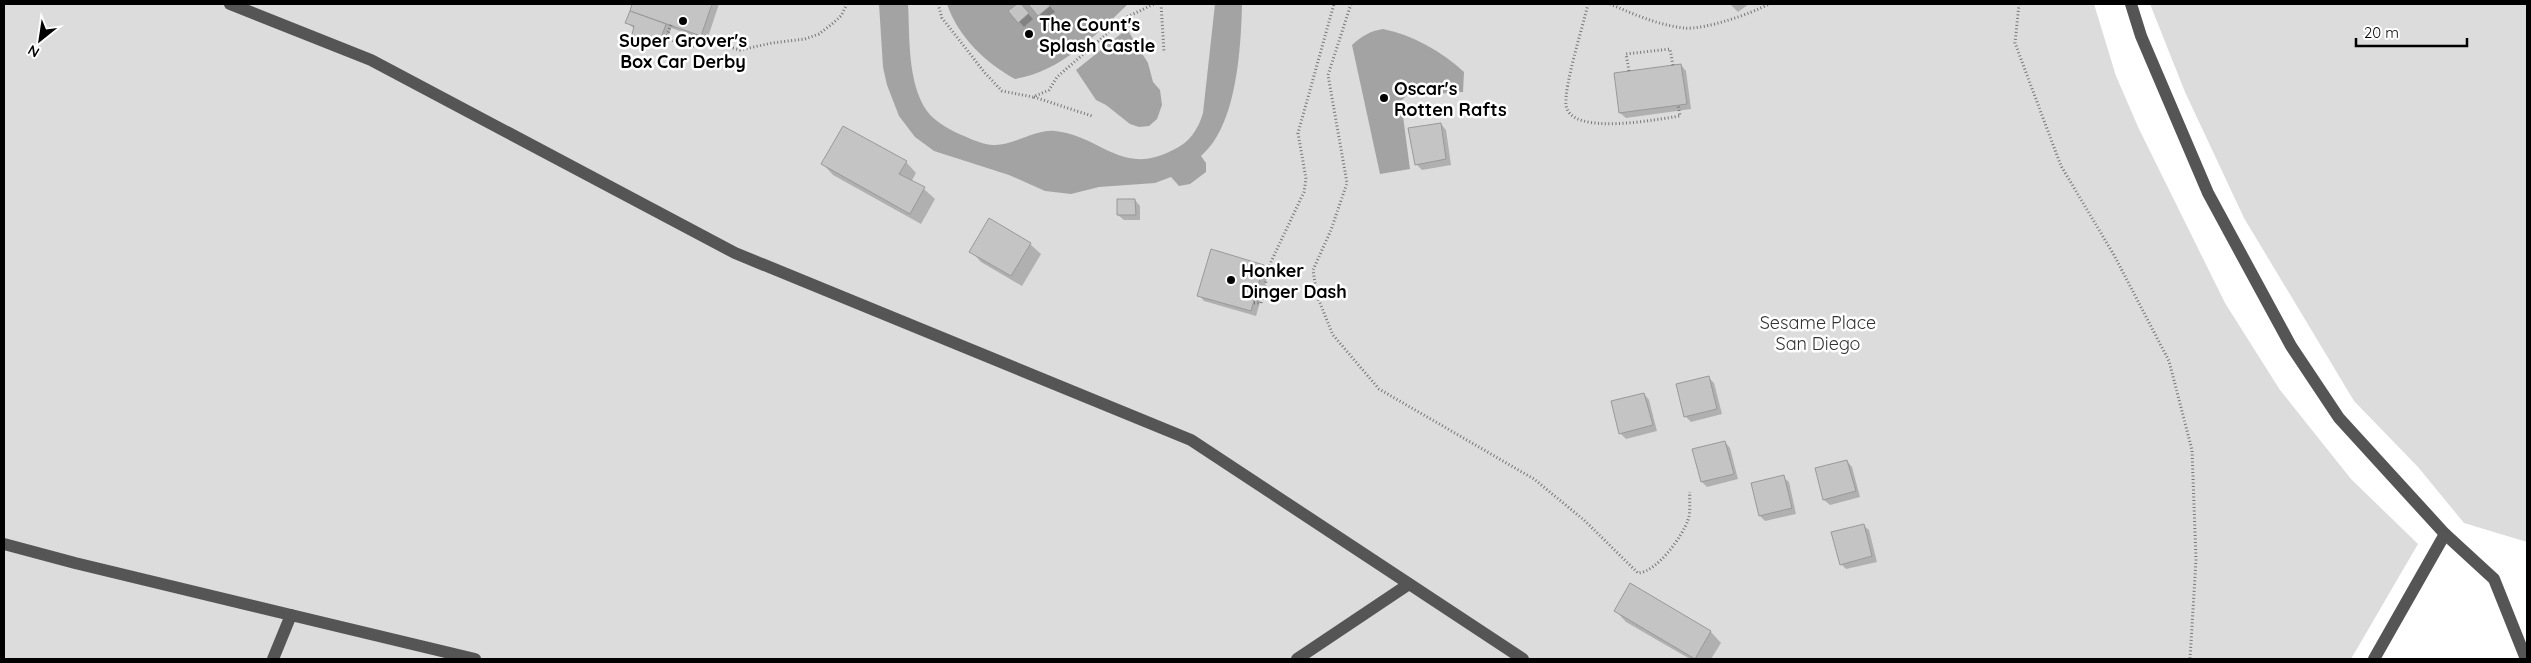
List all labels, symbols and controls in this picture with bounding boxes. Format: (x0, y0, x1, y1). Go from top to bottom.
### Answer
place label: The Count's Splash Castle (1039, 13, 1155, 57)
north arrow (15, 15, 65, 65)
marker: Super Grover's Box Car Derby (677, 15, 689, 27)
scale bar (2356, 15, 2467, 47)
text: 20 m (2364, 23, 2399, 42)
marker: The Count's Splash Castle (1023, 28, 1035, 40)
place label: Super Grover's Box Car Derby (619, 29, 747, 73)
text: N (25, 41, 42, 62)
place label: Oscar's Rotten Rafts (1394, 77, 1507, 121)
marker: Oscar's Rotten Rafts (1378, 92, 1390, 104)
place label: Honker Dinger Dash (1241, 259, 1347, 303)
marker: Honker Dinger Dash (1225, 274, 1237, 286)
park label: Sesame Place San Diego (1760, 311, 1876, 355)

